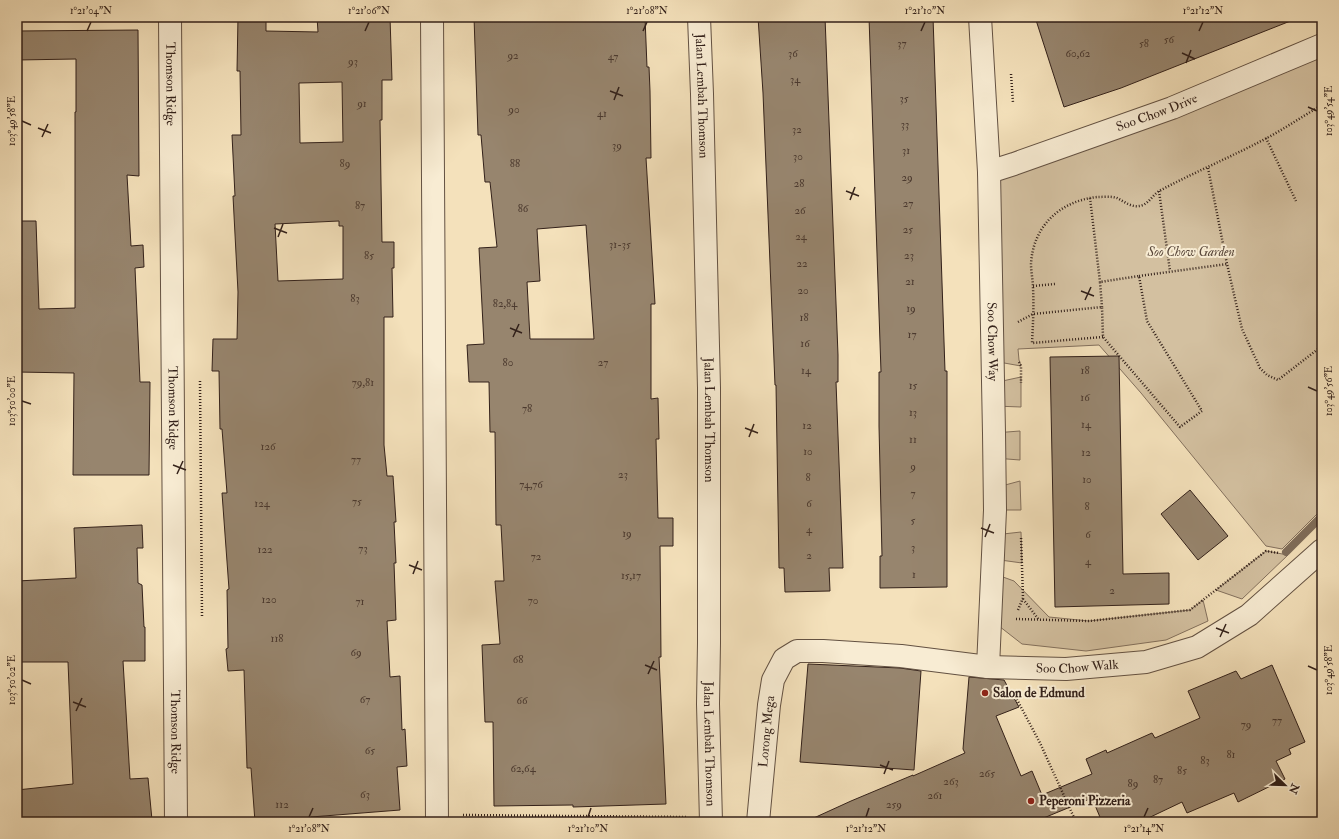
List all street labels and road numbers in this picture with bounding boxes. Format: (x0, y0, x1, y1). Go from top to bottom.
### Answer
street label: Jalan Lembah Thomson (692, 32, 712, 159)
street label: Thomson Ridge (162, 42, 179, 127)
street label: Soo Chow Drive (1114, 90, 1200, 135)
street label: Soo Chow Way (983, 302, 1001, 382)
street label: Jalan Lembah Thomson (700, 356, 717, 483)
street label: Thomson Ridge (165, 366, 181, 451)
street label: Soo Chow Walk (1036, 656, 1120, 677)
street label: Jalan Lembah Thomson (700, 680, 719, 807)
street label: Thomson Ridge (167, 690, 184, 775)
street label: Lorong Mega (755, 694, 779, 768)

